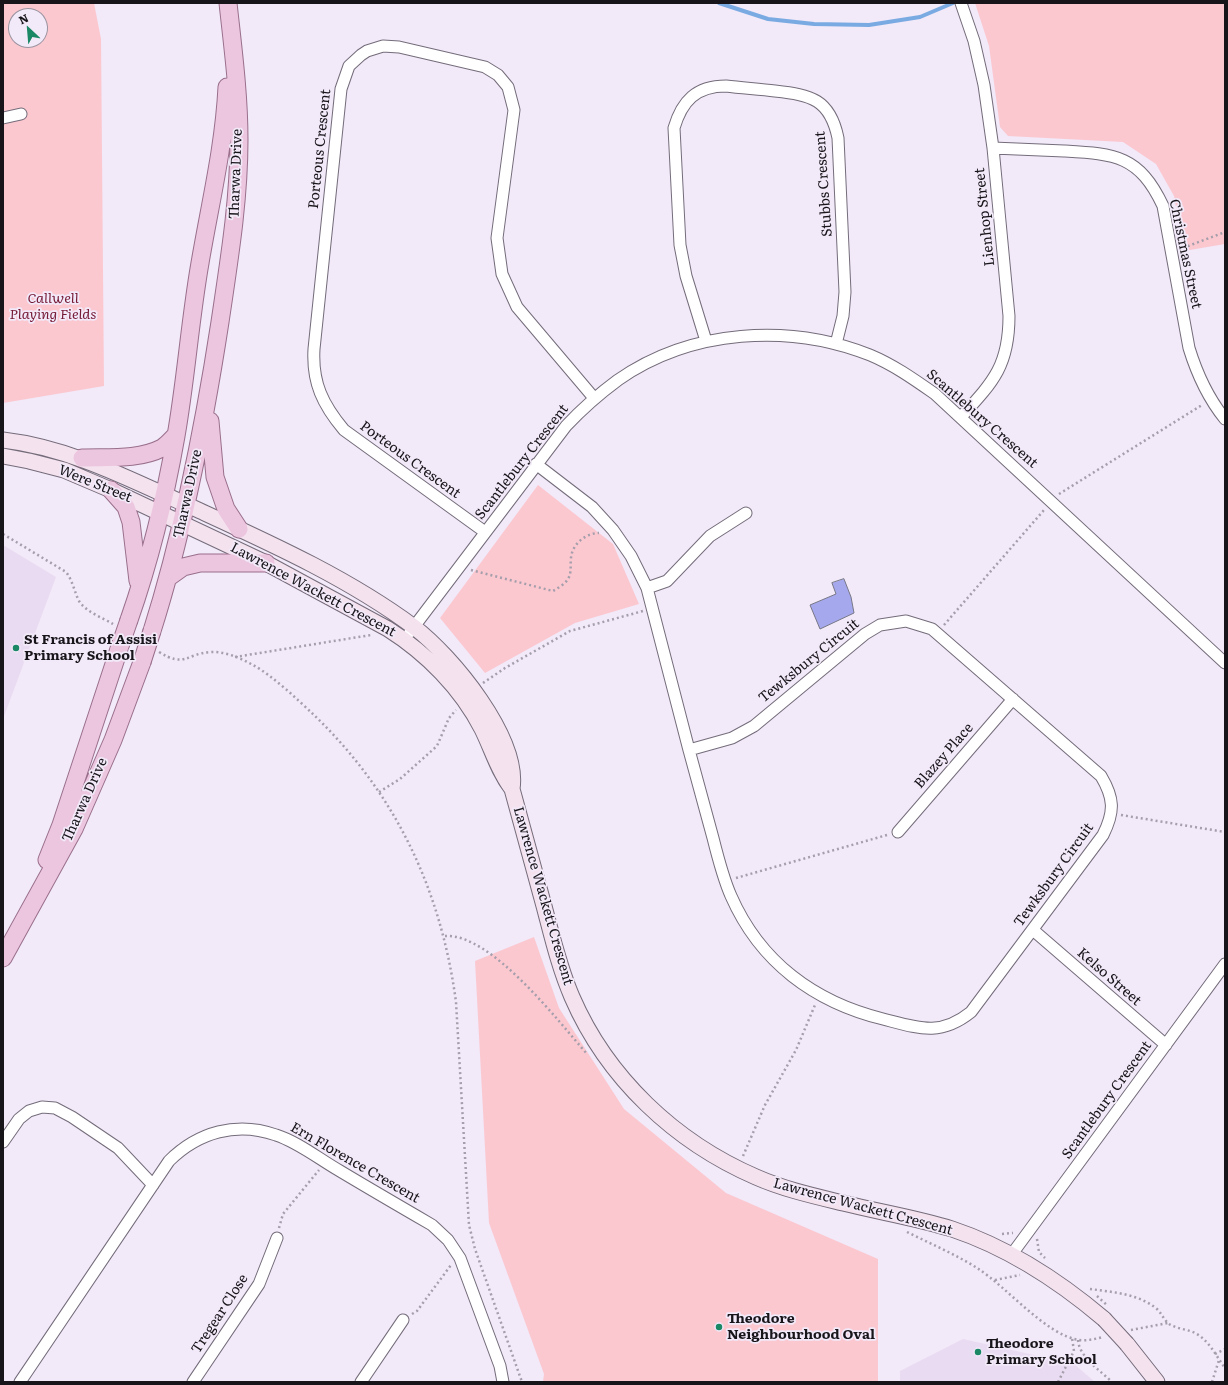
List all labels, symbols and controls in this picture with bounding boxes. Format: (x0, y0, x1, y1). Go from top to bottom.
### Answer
north arrow (8, 8, 48, 48)
text: N (16, 9, 31, 27)
street label: Porteous Crescent (305, 88, 335, 210)
street label: Tharwa Drive (226, 129, 246, 219)
street label: Stubbs Crescent (812, 131, 836, 237)
street label: Lienhop Street (971, 167, 999, 267)
street label: Christmas Street (1165, 198, 1205, 310)
park label: Callwell Playing Fields (10, 291, 96, 324)
street label: Scantlebury Crescent (923, 366, 1041, 472)
street label: Scantlebury Crescent (472, 401, 572, 523)
street label: Porteous Crescent (356, 418, 464, 502)
street label: Tharwa Drive (170, 448, 206, 540)
street label: Were Street (56, 462, 134, 506)
street label: Lawrence Wackett Crescent (227, 539, 399, 641)
street label: Tewksbury Circuit (755, 615, 863, 707)
place label: St Francis of Assisi Primary School (24, 632, 157, 664)
marker: St Francis of Assisi Primary School (11, 643, 21, 653)
street label: Blazey Place (911, 720, 977, 792)
street label: Tharwa Drive (59, 755, 111, 845)
street label: Lawrence Wackett Crescent (509, 805, 577, 987)
street label: Tewksbury Circuit (1011, 820, 1097, 930)
street label: Kelso Street (1074, 945, 1144, 1009)
street label: Scantlebury Crescent (1059, 1038, 1155, 1162)
street label: Ern Florence Crescent (287, 1119, 423, 1207)
street label: Lawrence Wackett Crescent (772, 1175, 954, 1239)
street label: Tregear Close (188, 1271, 252, 1357)
place label: Theodore Neighbourhood Oval (727, 1311, 875, 1344)
marker: Theodore Neighbourhood Oval (714, 1322, 724, 1332)
place label: Theodore Primary School (986, 1336, 1097, 1368)
marker: Theodore Primary School (973, 1347, 983, 1357)

